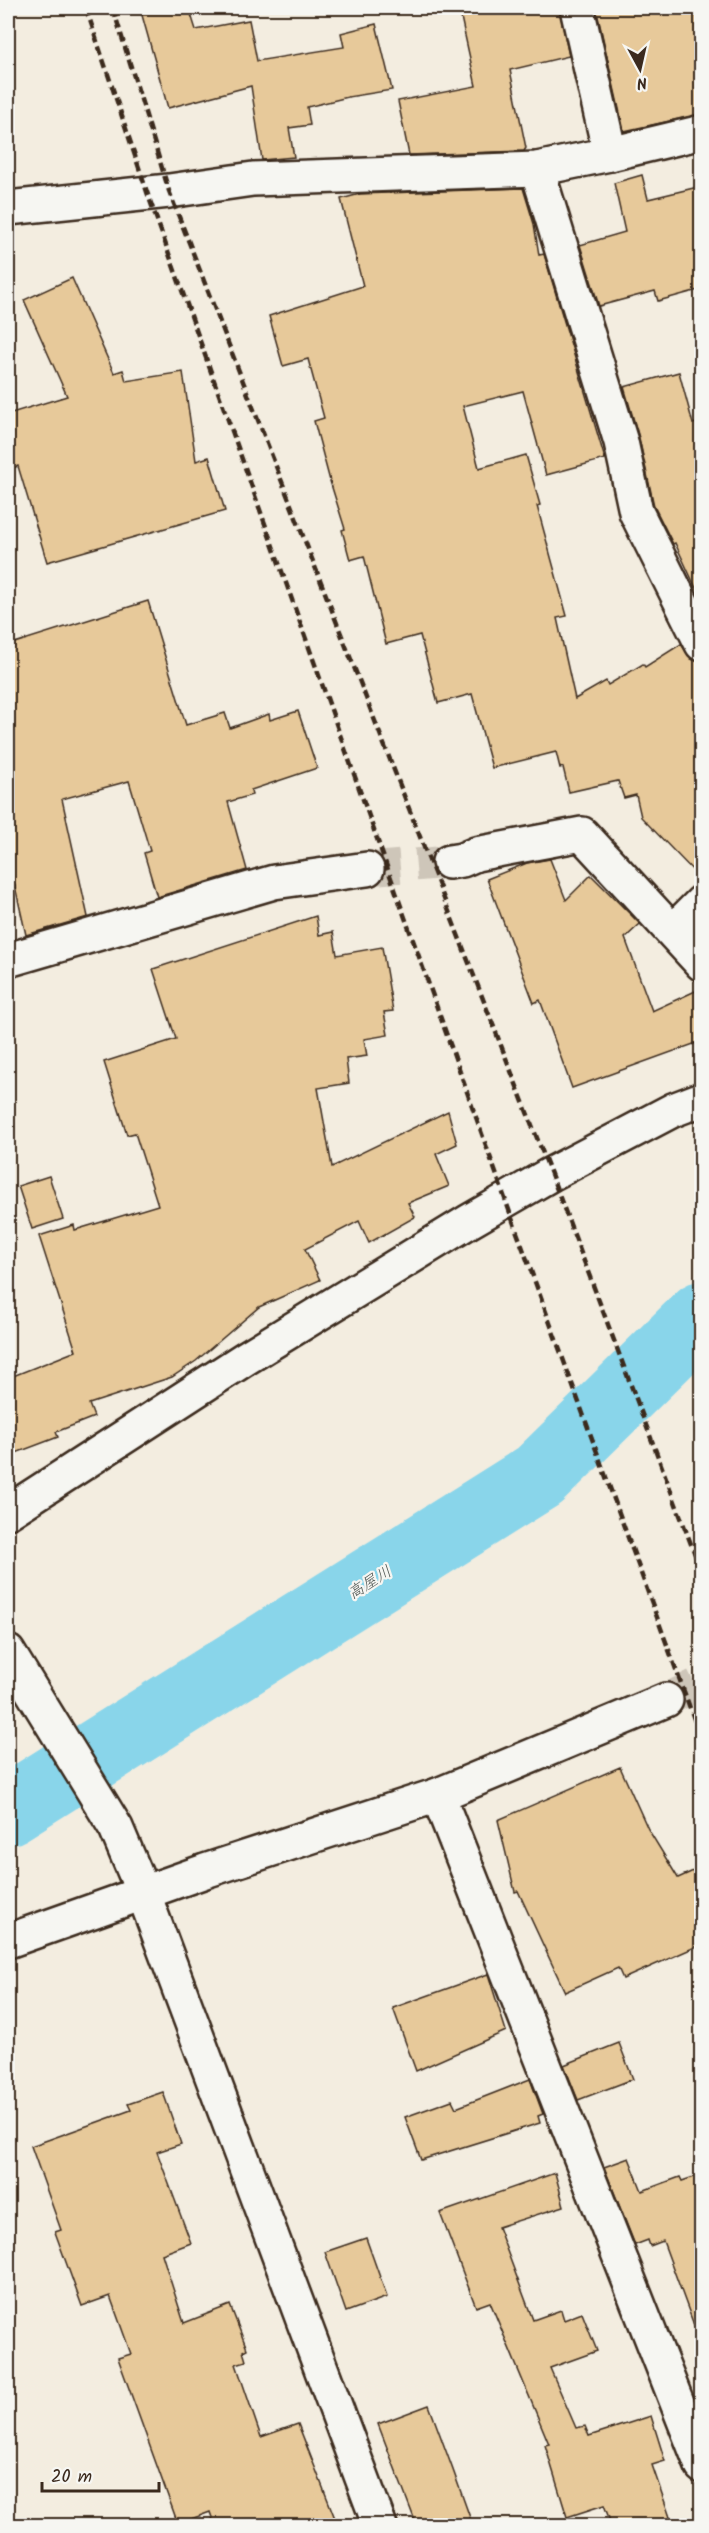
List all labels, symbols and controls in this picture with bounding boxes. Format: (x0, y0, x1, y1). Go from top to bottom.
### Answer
north arrow (610, 39, 670, 99)
text: N (635, 69, 649, 95)
water label: 高屋川 (343, 1560, 397, 1606)
scale bar (42, 2455, 159, 2493)
text: 20 m (51, 2463, 92, 2492)

